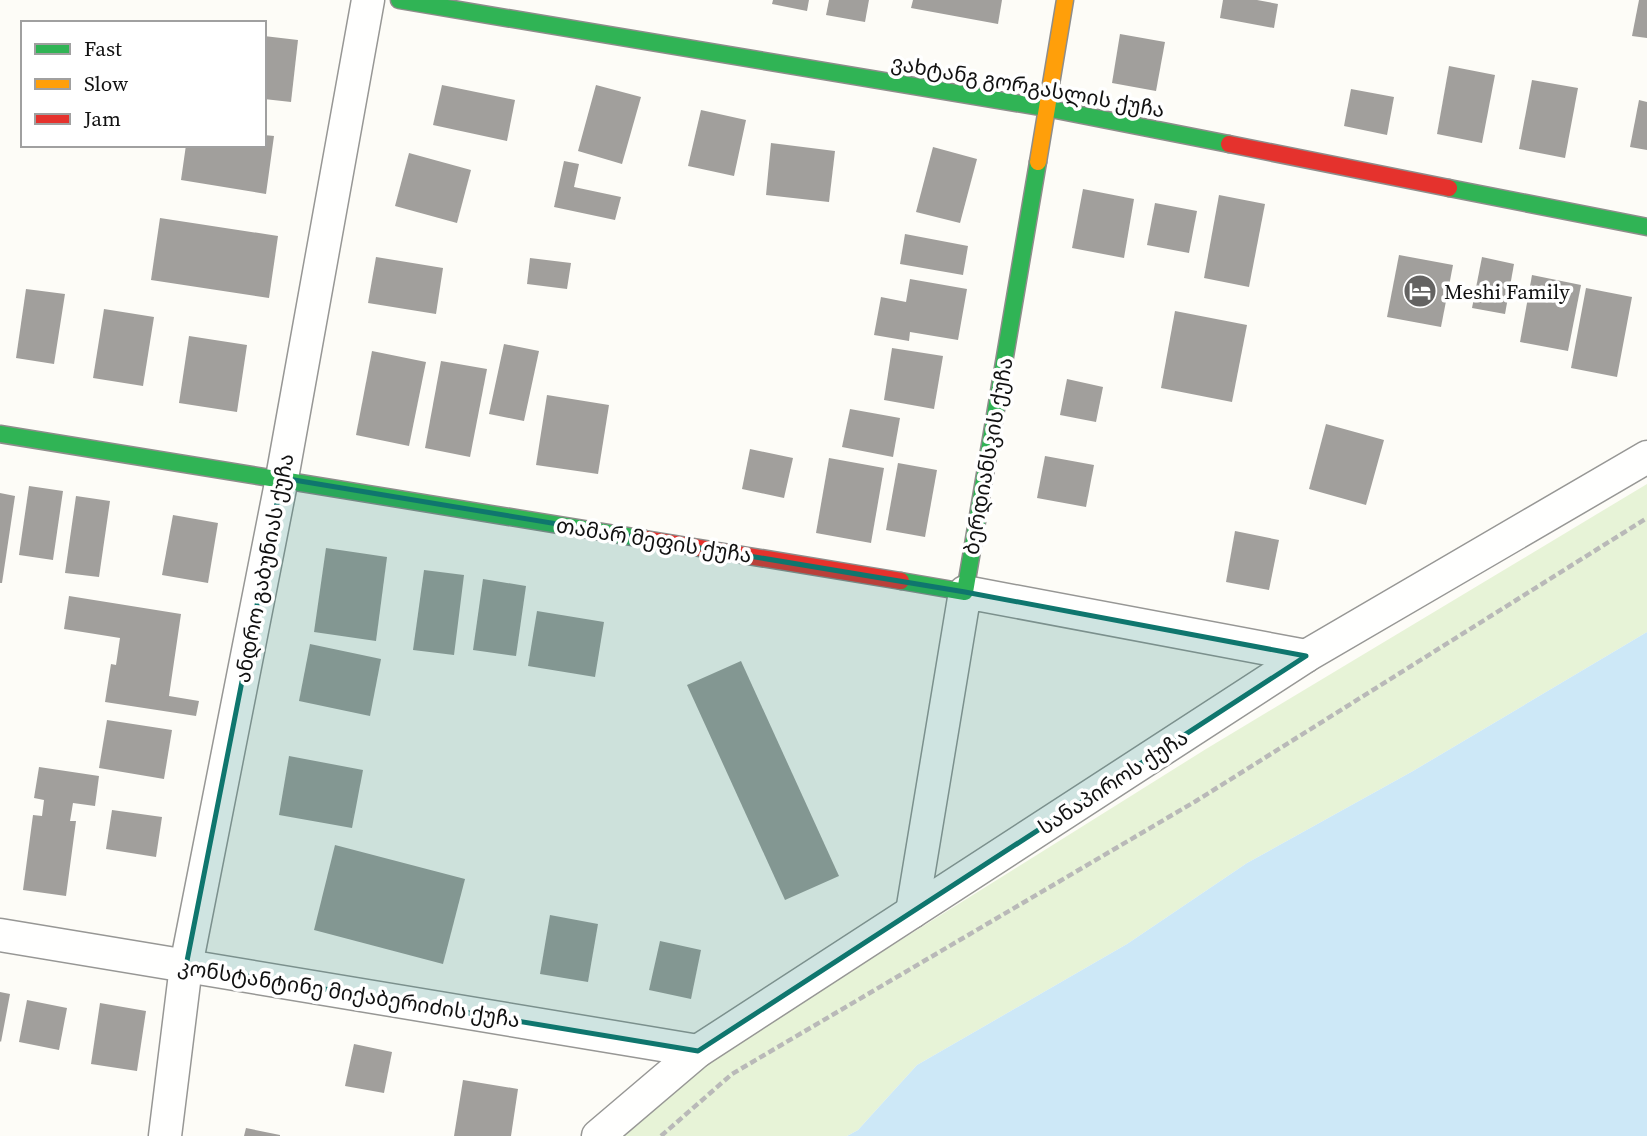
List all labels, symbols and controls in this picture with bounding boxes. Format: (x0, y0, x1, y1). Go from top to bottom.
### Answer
legend (21, 21, 266, 147)
text: Fast (84, 34, 122, 63)
street label: ვახტანგ გორგასლის ქუჩა (889, 48, 1167, 124)
text: Slow (84, 69, 128, 98)
text: Jam (83, 104, 121, 133)
hotel icon: Meshi Family (1401, 272, 1439, 310)
place label: Meshi Family (1444, 277, 1570, 306)
street label: ბერდიანსკის ქუჩა (956, 355, 1020, 557)
street label: ანდრო გაბუნიას ქუჩა (228, 451, 300, 685)
street label: თამარ მეფის ქუჩა (554, 510, 754, 570)
street label: სანაპიროს ქუჩა (1033, 723, 1193, 841)
street label: კონსტანტინე მიქაბერიძის ქუჩა (176, 952, 522, 1034)

